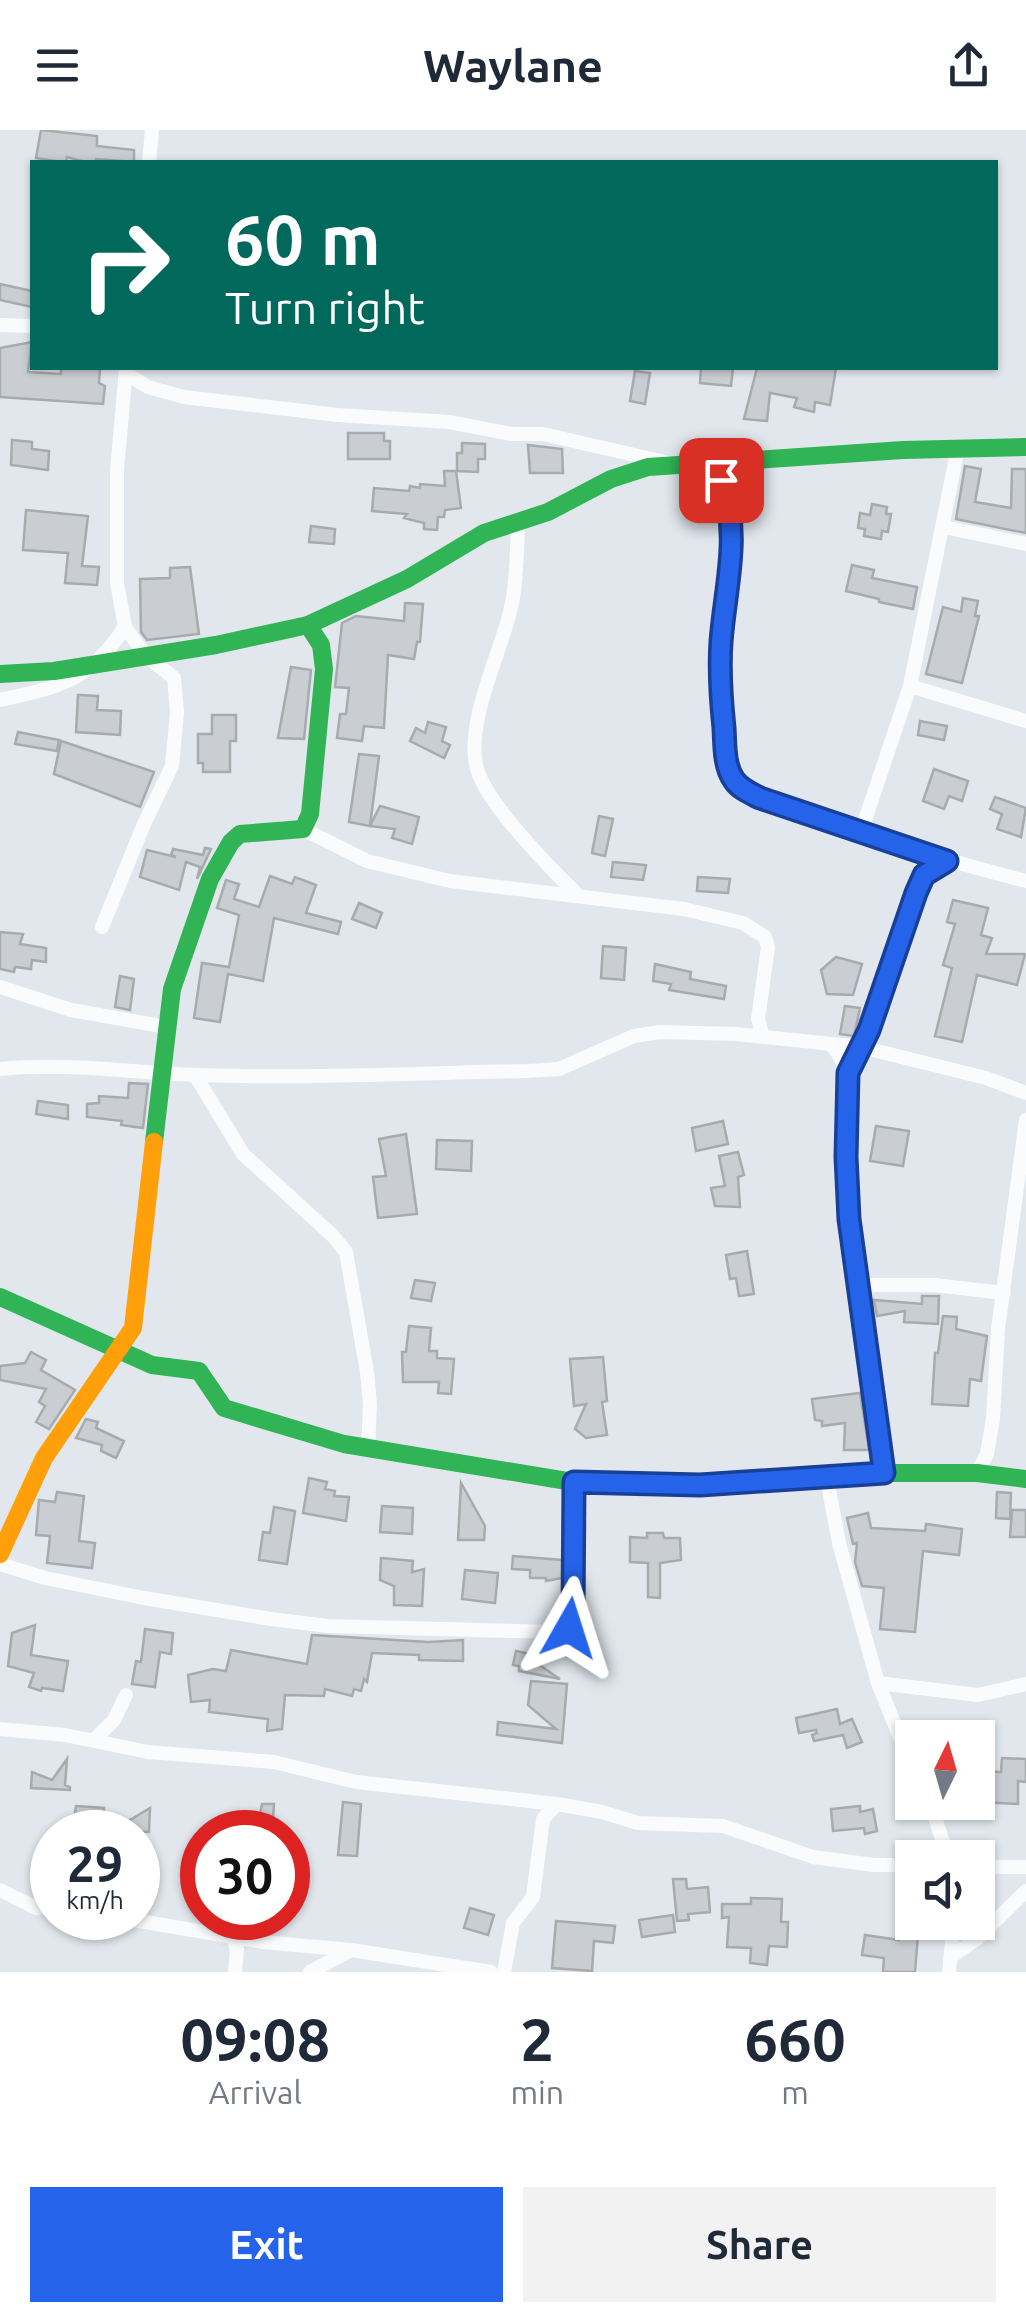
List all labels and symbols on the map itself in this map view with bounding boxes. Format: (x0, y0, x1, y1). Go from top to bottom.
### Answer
pin (679, 438, 764, 523)
position arrow (517, 1576, 621, 1680)
north arrow (895, 1720, 995, 1820)
speed limit sign: 30 (180, 1810, 310, 1940)

